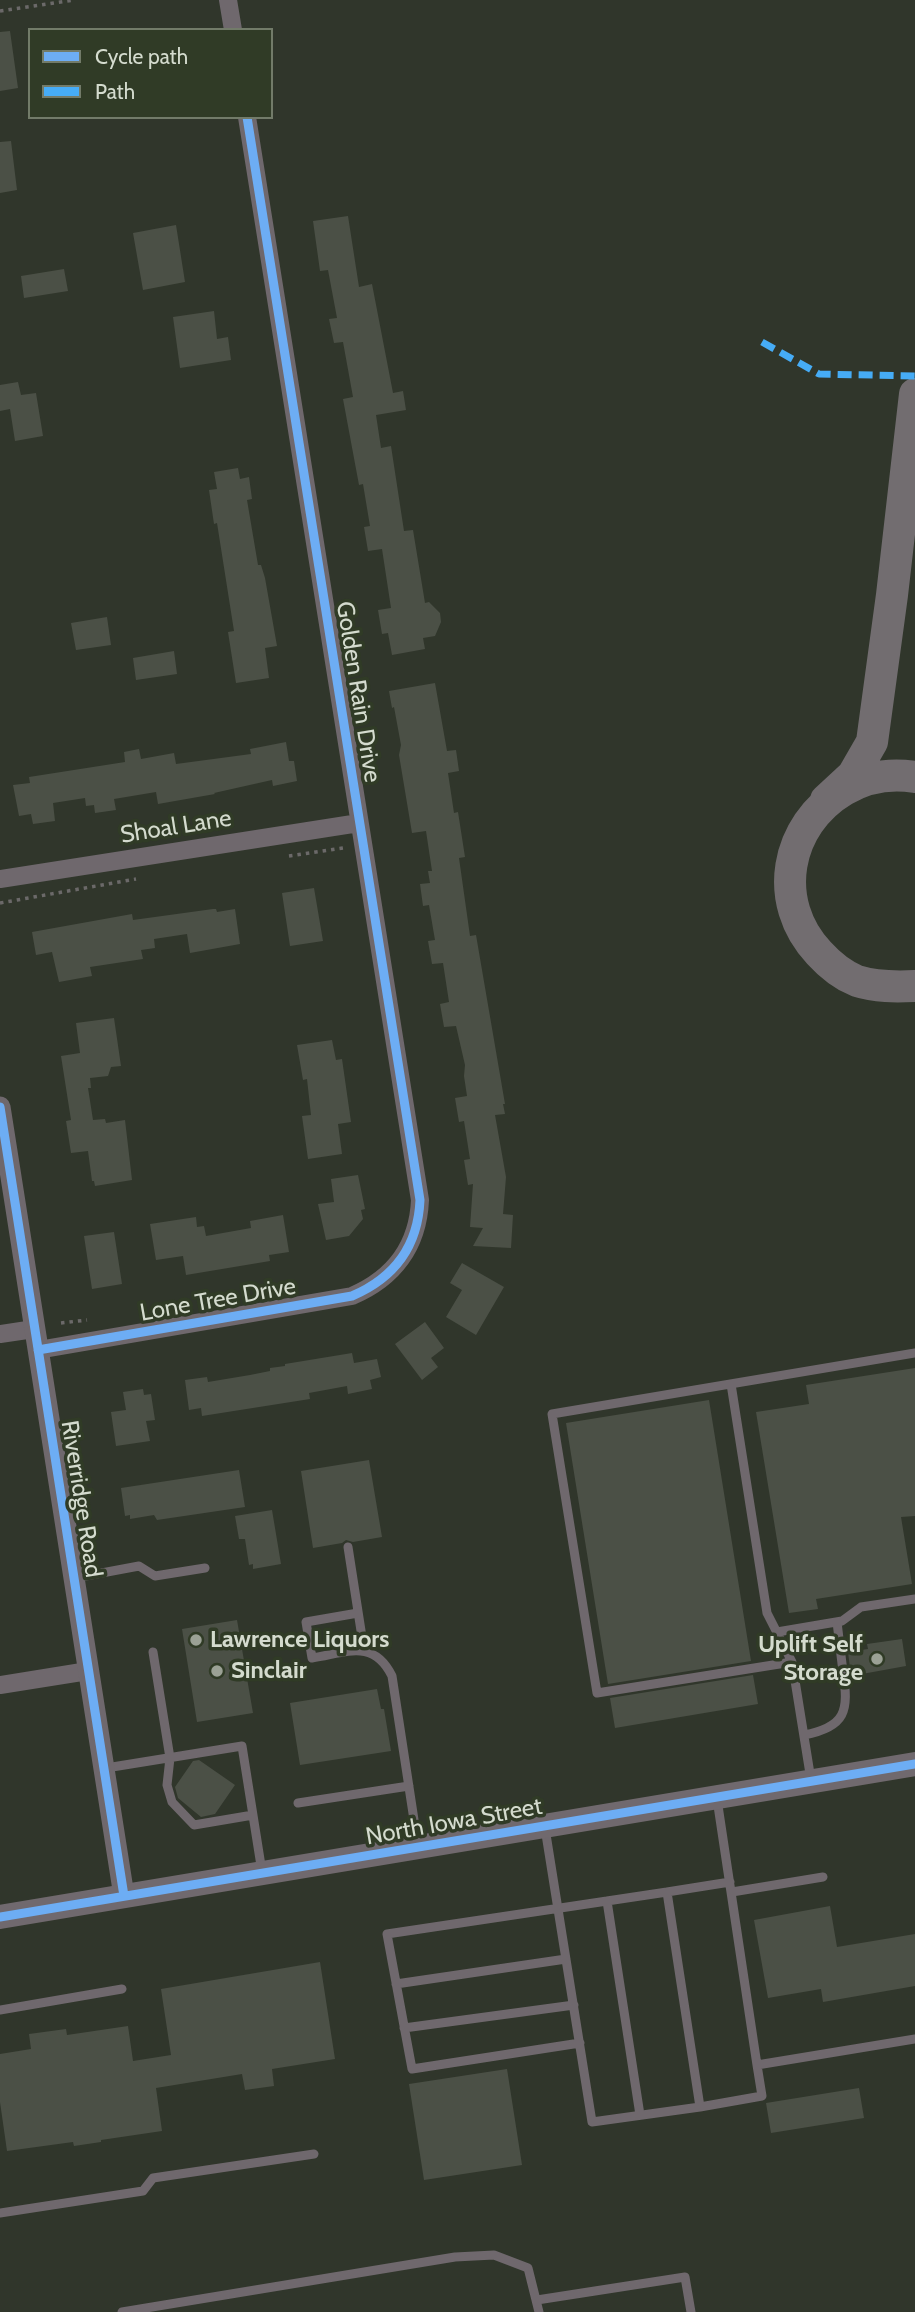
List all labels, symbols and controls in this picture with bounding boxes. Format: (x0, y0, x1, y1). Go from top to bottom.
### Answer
legend (28, 28, 273, 119)
text: Cycle path (95, 44, 188, 69)
text: Path (95, 79, 135, 104)
street label: Golden Rain Drive (329, 599, 387, 785)
street label: Shoal Lane (118, 804, 234, 850)
street label: Lone Tree Drive (138, 1272, 298, 1328)
street label: Riverridge Road (54, 1418, 108, 1580)
place label: Lawrence Liquors (210, 1626, 389, 1654)
place label: Uplift Self Storage (758, 1631, 863, 1687)
marker: Lawrence Liquors (188, 1632, 204, 1648)
marker: Uplift Self Storage (869, 1651, 885, 1667)
place label: Sinclair (231, 1657, 307, 1685)
marker: Sinclair (209, 1663, 225, 1679)
street label: North Iowa Street (364, 1792, 544, 1852)

